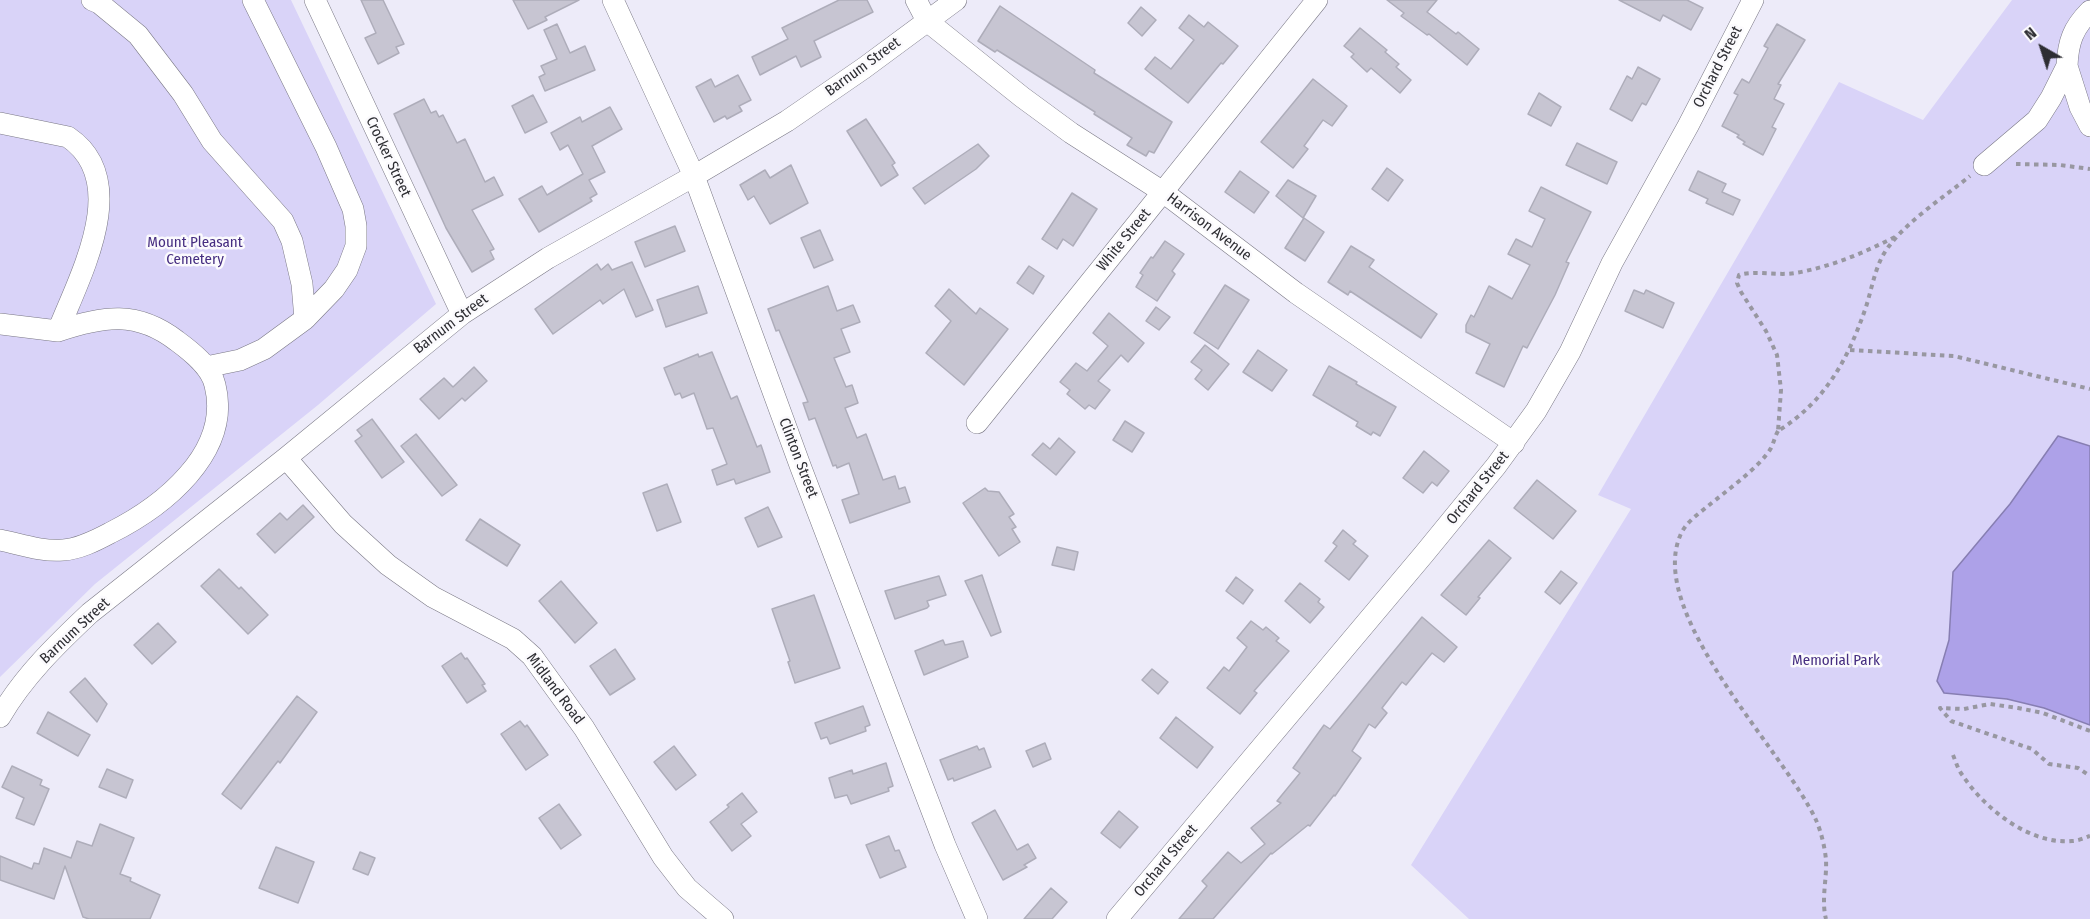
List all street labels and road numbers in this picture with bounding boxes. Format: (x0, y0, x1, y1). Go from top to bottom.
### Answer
street label: Orchard Street (1690, 23, 1746, 111)
street label: Barnum Street (822, 34, 904, 100)
street label: Crocker Street (362, 114, 414, 200)
street label: Harrison Avenue (1163, 189, 1255, 265)
street label: White Street (1093, 205, 1155, 275)
street label: Barnum Street (410, 290, 492, 358)
street label: Clinton Street (775, 416, 821, 500)
street label: Orchard Street (1443, 448, 1513, 528)
street label: Barnum Street (37, 594, 113, 668)
street label: Midland Road (522, 650, 588, 728)
street label: Orchard Street (1130, 821, 1202, 901)

